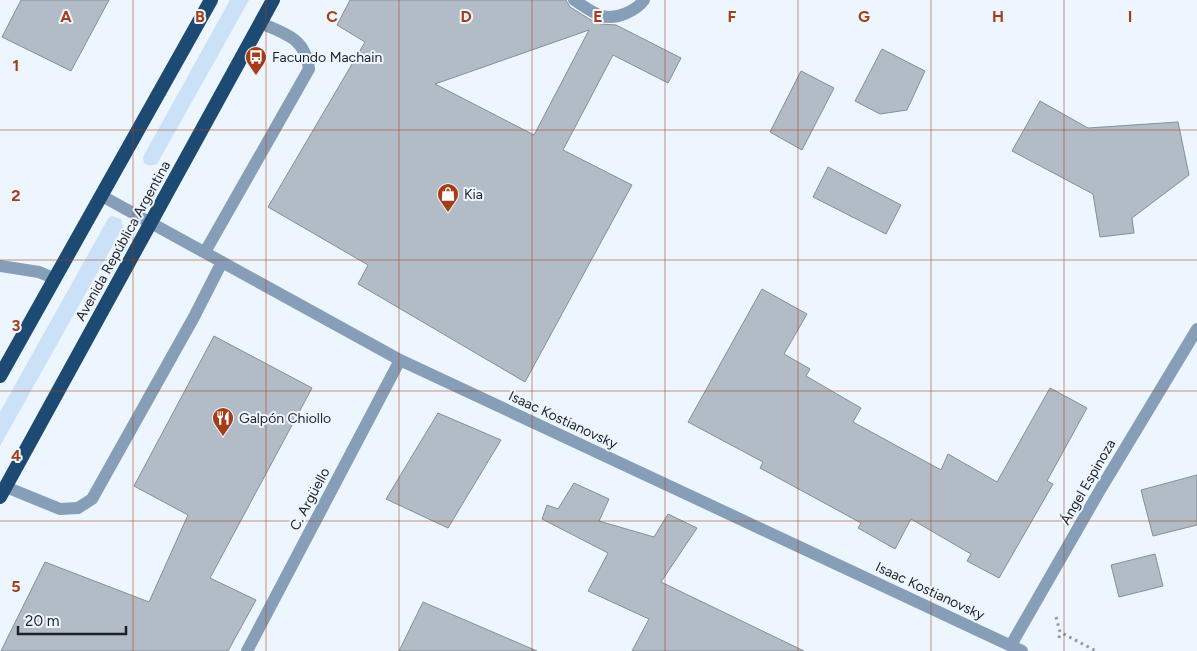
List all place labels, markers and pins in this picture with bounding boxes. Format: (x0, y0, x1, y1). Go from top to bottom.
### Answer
bus stop icon: Facundo Machain (244, 45, 268, 76)
place label: Facundo Machain (272, 49, 382, 66)
shop icon: Kia (436, 182, 460, 213)
place label: Kia (464, 186, 483, 203)
restaurant icon: Galpón Chiollo (211, 406, 235, 437)
place label: Galpón Chiollo (239, 410, 331, 427)

